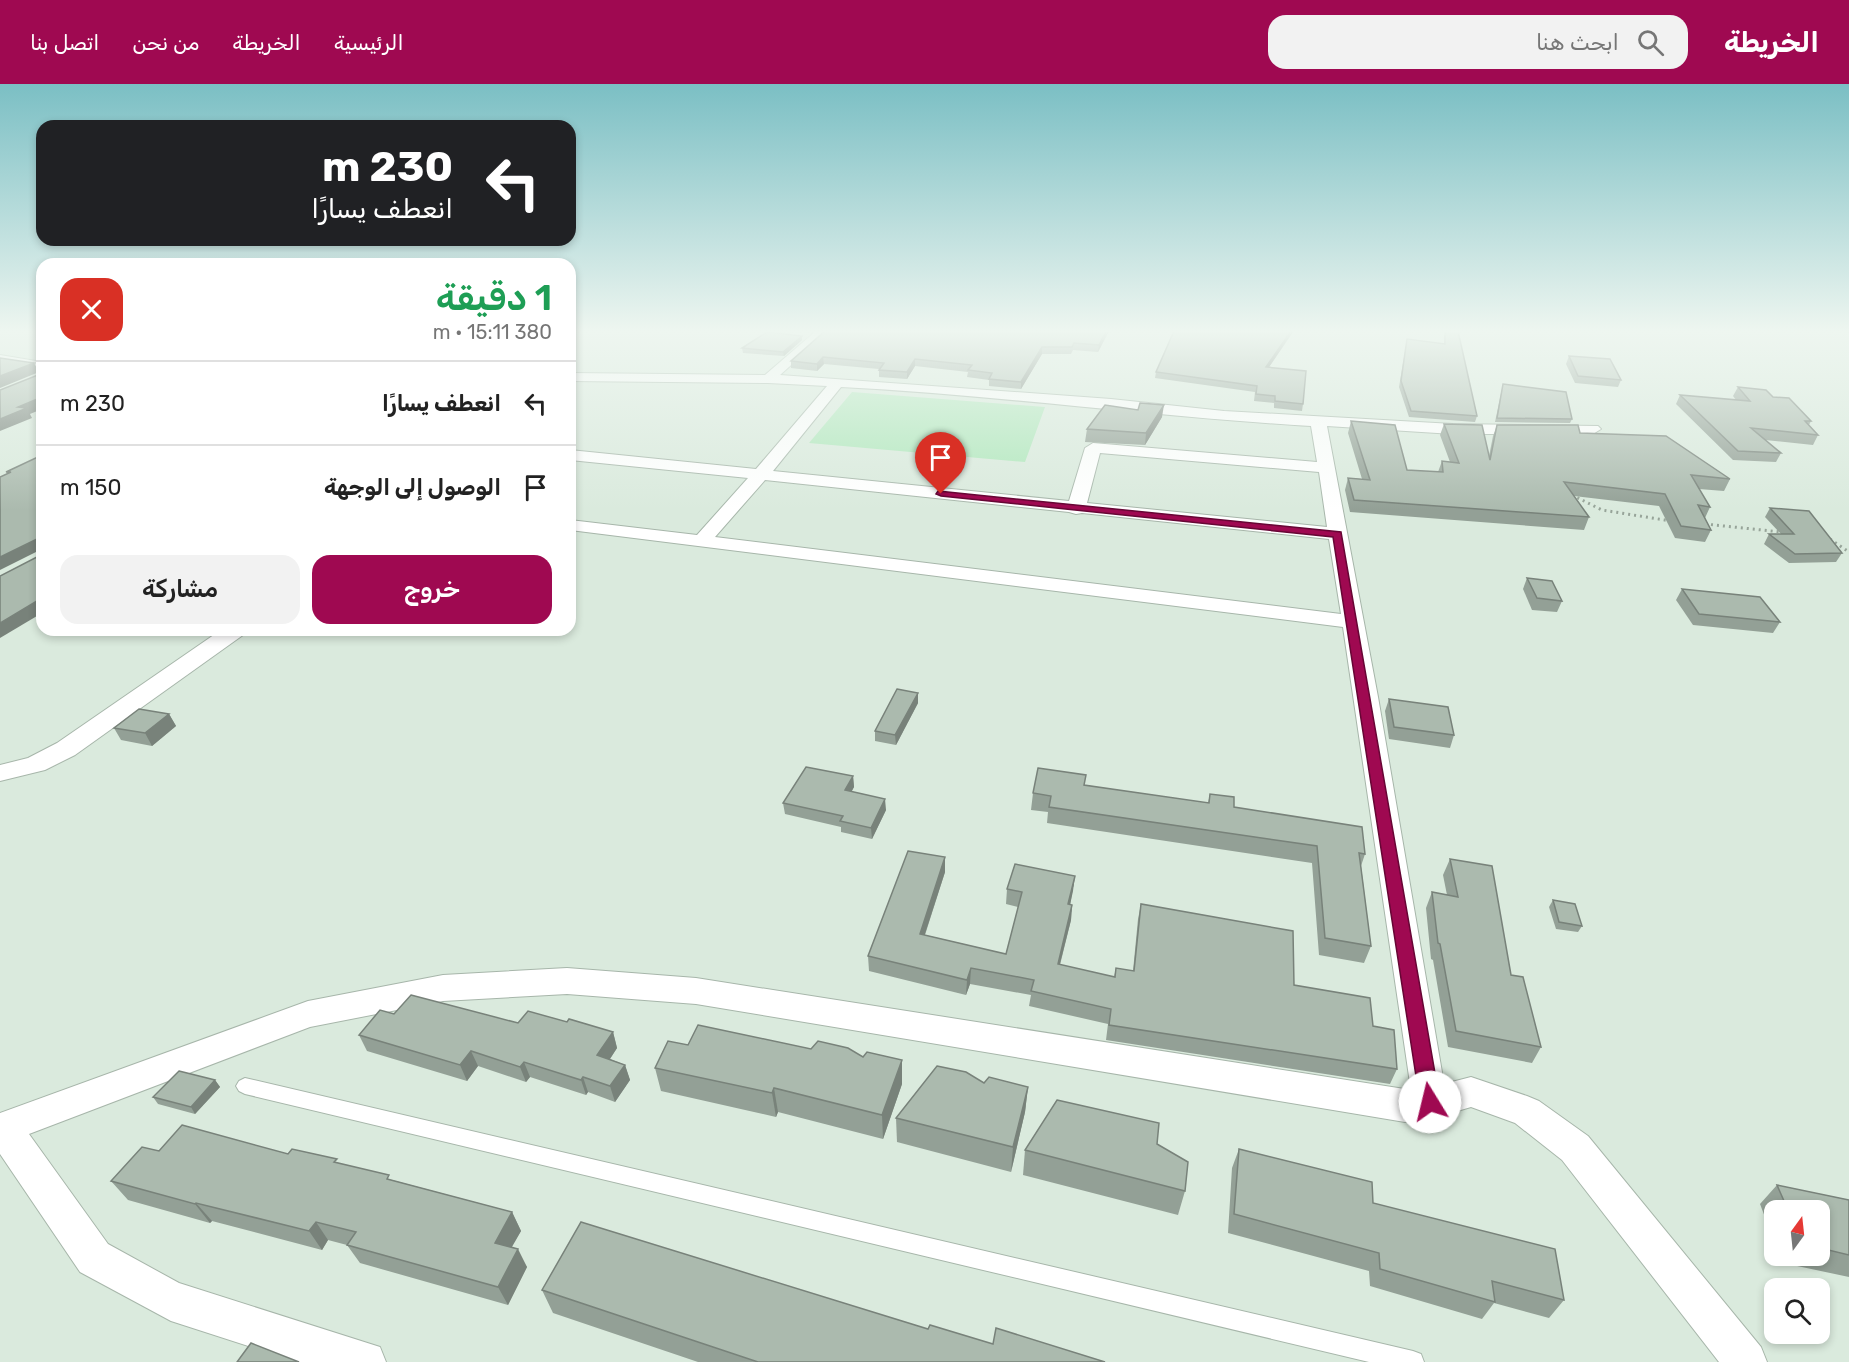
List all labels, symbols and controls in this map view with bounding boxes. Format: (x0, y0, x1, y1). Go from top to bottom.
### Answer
search box (1268, 15, 1688, 69)
icon: search (1634, 26, 1667, 59)
text: الخريطة (1724, 26, 1819, 59)
text: ابحث هنا (1536, 29, 1619, 56)
text: اتصل بنا (30, 30, 99, 55)
text: من نحن (132, 30, 199, 55)
text: الخريطة (232, 30, 301, 55)
text: الرئيسية (334, 30, 404, 55)
text: 230 m (322, 142, 453, 192)
icon: left (474, 144, 552, 222)
text: انعطف يسارًا (311, 193, 453, 225)
text: 1 دقيقة (436, 276, 552, 319)
button: close (60, 278, 123, 341)
text: 380 m · 15:11 (433, 320, 552, 344)
icon: left (519, 387, 552, 420)
text: 230 m (60, 390, 125, 417)
text: انعطف يسارًا (382, 390, 501, 417)
pin (915, 432, 966, 494)
icon: arrive (924, 441, 957, 474)
icon: arrive (519, 471, 552, 504)
text: 150 m (60, 474, 121, 501)
text: الوصول إلى الوجهة (324, 474, 501, 501)
button: مشاركة (60, 555, 300, 624)
button: خروج (312, 555, 552, 624)
position arrow (1398, 1070, 1462, 1134)
north arrow (1764, 1200, 1830, 1266)
map controls (1764, 1200, 1830, 1344)
button: search (1764, 1278, 1830, 1344)

